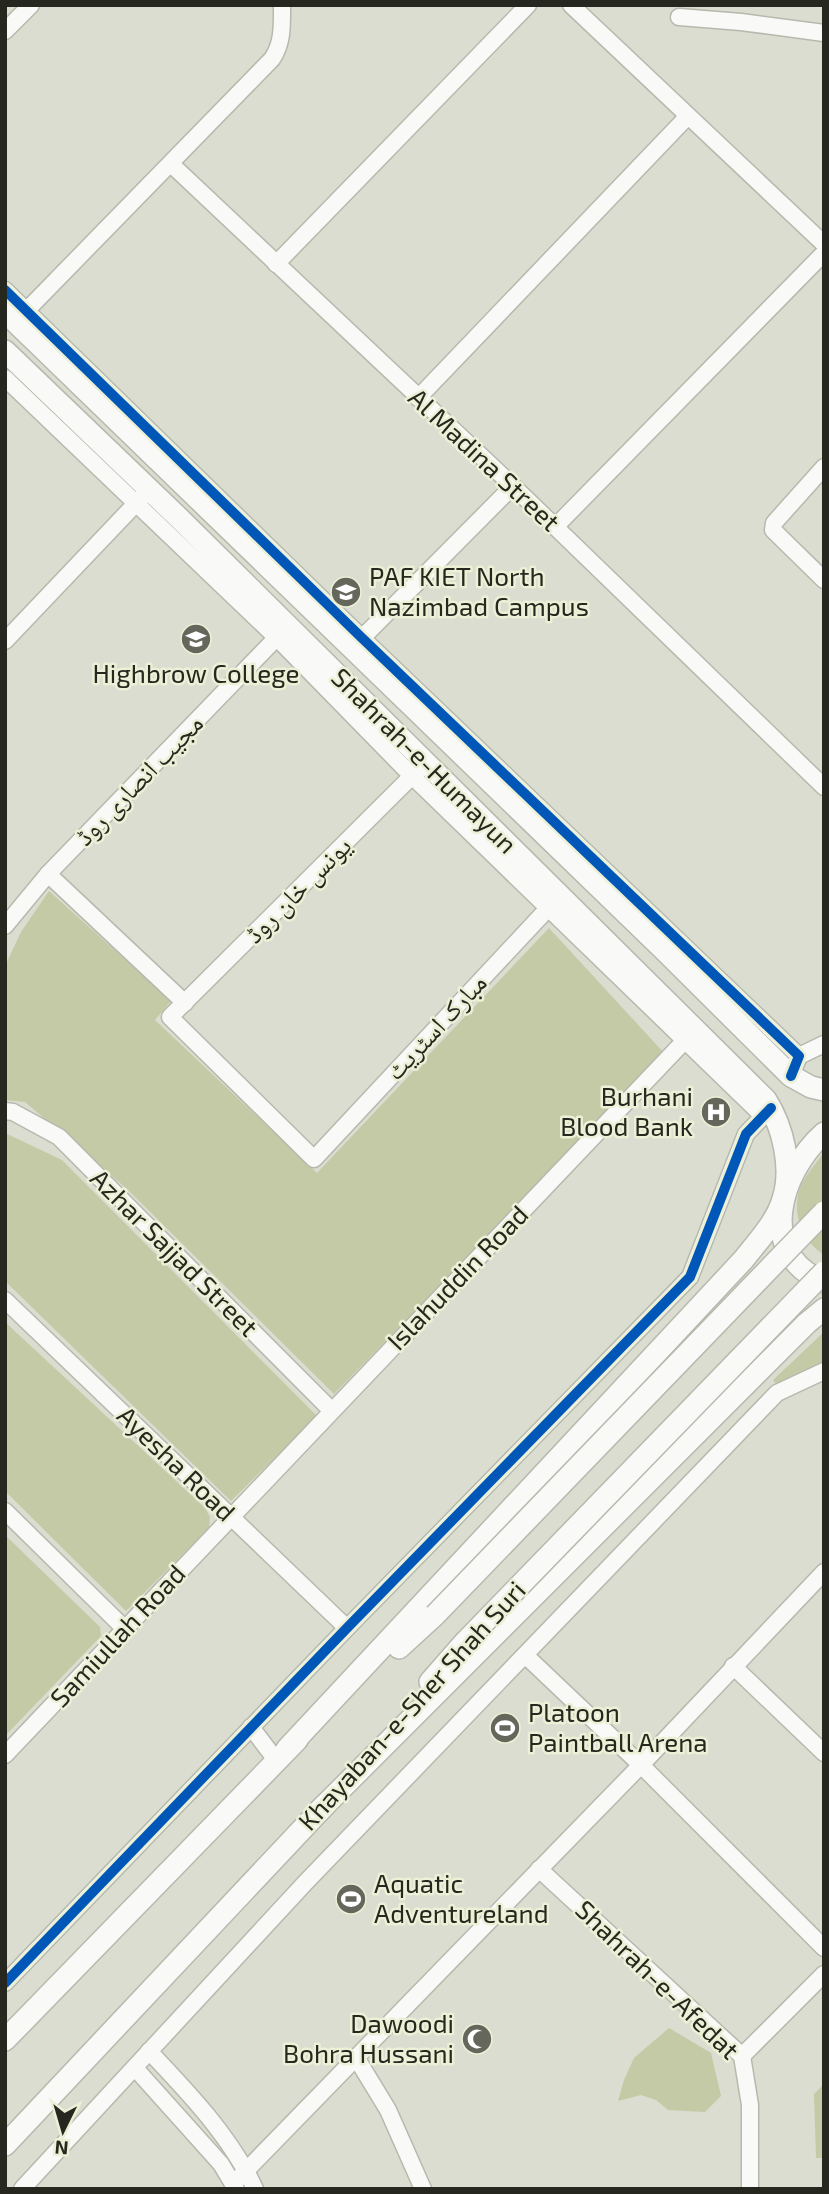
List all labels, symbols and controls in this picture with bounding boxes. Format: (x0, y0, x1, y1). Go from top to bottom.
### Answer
street label: Al Madina Street (403, 381, 567, 537)
place label: PAF KIET North Nazimbad Campus (369, 560, 589, 621)
school or university icon: PAF KIET North Nazimbad Campus (329, 575, 363, 609)
school or university icon: Highbrow College (179, 622, 213, 656)
place label: Highbrow College (92, 657, 300, 688)
street label: Shahrah-e-Humayun (326, 661, 524, 859)
street label: مجیب انصاری روڈ (68, 707, 210, 852)
street label: یونس خان روڈ (237, 829, 358, 950)
street label: مبارک اسٹریٹ (378, 966, 493, 1086)
place label: Burhani Blood Bank (560, 1080, 693, 1141)
hospital icon: Burhani Blood Bank (699, 1095, 733, 1129)
street label: Azhar Sajjad Street (85, 1162, 265, 1342)
street label: Islahuddin Road (380, 1198, 534, 1356)
street label: Ayesha Road (112, 1399, 242, 1527)
street label: Samiullah Road (43, 1557, 191, 1713)
street label: Khayaban-e-Sher Shah Suri (291, 1574, 531, 1836)
place label: Platoon Paintball Arena (528, 1696, 708, 1757)
sports icon: Platoon Paintball Arena (488, 1711, 522, 1745)
place label: Aquatic Adventureland (374, 1867, 549, 1928)
sports icon: Aquatic Adventureland (334, 1882, 368, 1916)
street label: Shahrah-e-Afedat (570, 1893, 746, 2065)
place label: Dawoodi Bohra Hussani (283, 2007, 454, 2068)
mosque icon: Dawoodi Bohra Hussani (460, 2022, 494, 2056)
north arrow (28, 2096, 98, 2166)
text: N (54, 2136, 69, 2160)

